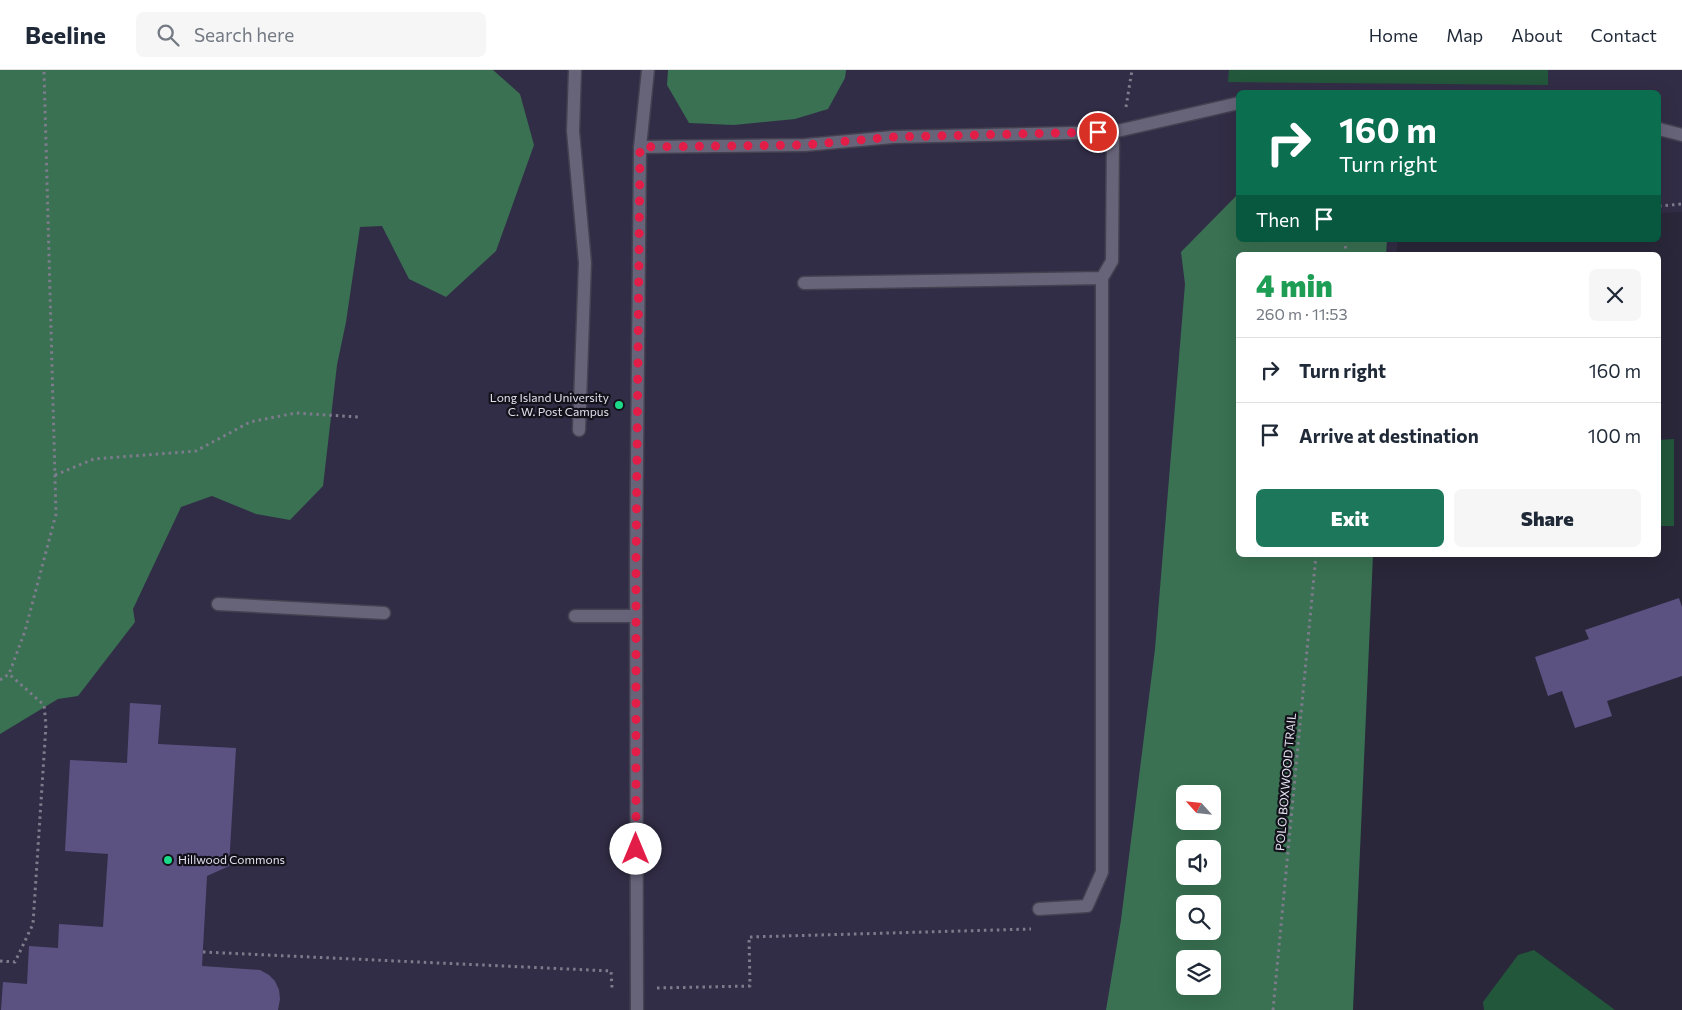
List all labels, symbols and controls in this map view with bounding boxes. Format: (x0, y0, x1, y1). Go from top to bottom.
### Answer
search box (136, 12, 486, 57)
text: Beeline (25, 20, 106, 49)
icon: search (154, 21, 182, 49)
text: Search here (194, 23, 294, 46)
text: Home (1369, 24, 1418, 46)
text: Map (1446, 24, 1483, 46)
text: About (1511, 24, 1563, 46)
text: Contact (1591, 24, 1657, 46)
text: 160 m (1339, 107, 1437, 150)
icon: right (1256, 110, 1321, 175)
pin (1077, 111, 1119, 153)
icon: arrive (1084, 118, 1112, 146)
text: Turn right (1339, 150, 1437, 177)
icon: arrive (1310, 205, 1338, 233)
text: Then (1256, 208, 1300, 231)
text: 4 min (1256, 266, 1333, 303)
button: close (1589, 269, 1641, 321)
text: 260 m · 11:53 (1256, 304, 1348, 323)
icon: right (1256, 356, 1284, 384)
text: Turn right (1299, 359, 1386, 382)
text: 160 m (1589, 359, 1641, 382)
place label: Long Island University C. W. Post Campus (490, 390, 609, 418)
marker: Long Island University C. W. Post Campus (613, 399, 625, 411)
icon: arrive (1256, 421, 1284, 449)
text: Arrive at destination (1299, 424, 1479, 447)
text: 100 m (1588, 424, 1641, 447)
button: Exit (1256, 489, 1444, 547)
button: Share (1454, 489, 1641, 547)
street label: POLO BOXWOOD TRAIL (1272, 712, 1298, 851)
north arrow (1176, 785, 1221, 830)
map controls (1176, 785, 1221, 995)
position arrow (609, 822, 661, 874)
button: sound (1176, 840, 1221, 885)
place label: Hillwood Commons (178, 852, 285, 866)
marker: Hillwood Commons (162, 854, 174, 866)
button: search (1176, 895, 1221, 940)
button: layers (1176, 950, 1221, 995)

